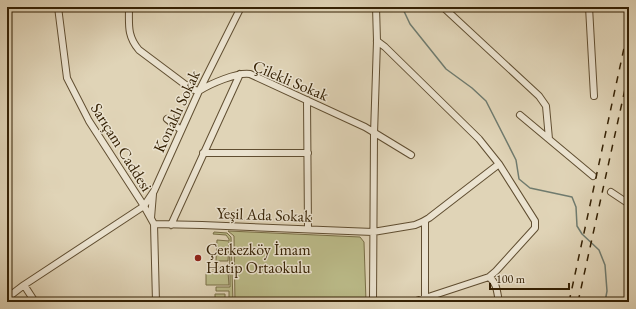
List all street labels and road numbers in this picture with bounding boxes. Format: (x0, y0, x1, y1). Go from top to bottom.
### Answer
street label: Çilekli Sokak (250, 55, 332, 106)
street label: Konaklı Sokak (148, 66, 205, 156)
street label: Sarıçam Caddesi (86, 99, 157, 196)
street label: Yeşil Ada Sokak (216, 202, 312, 227)

